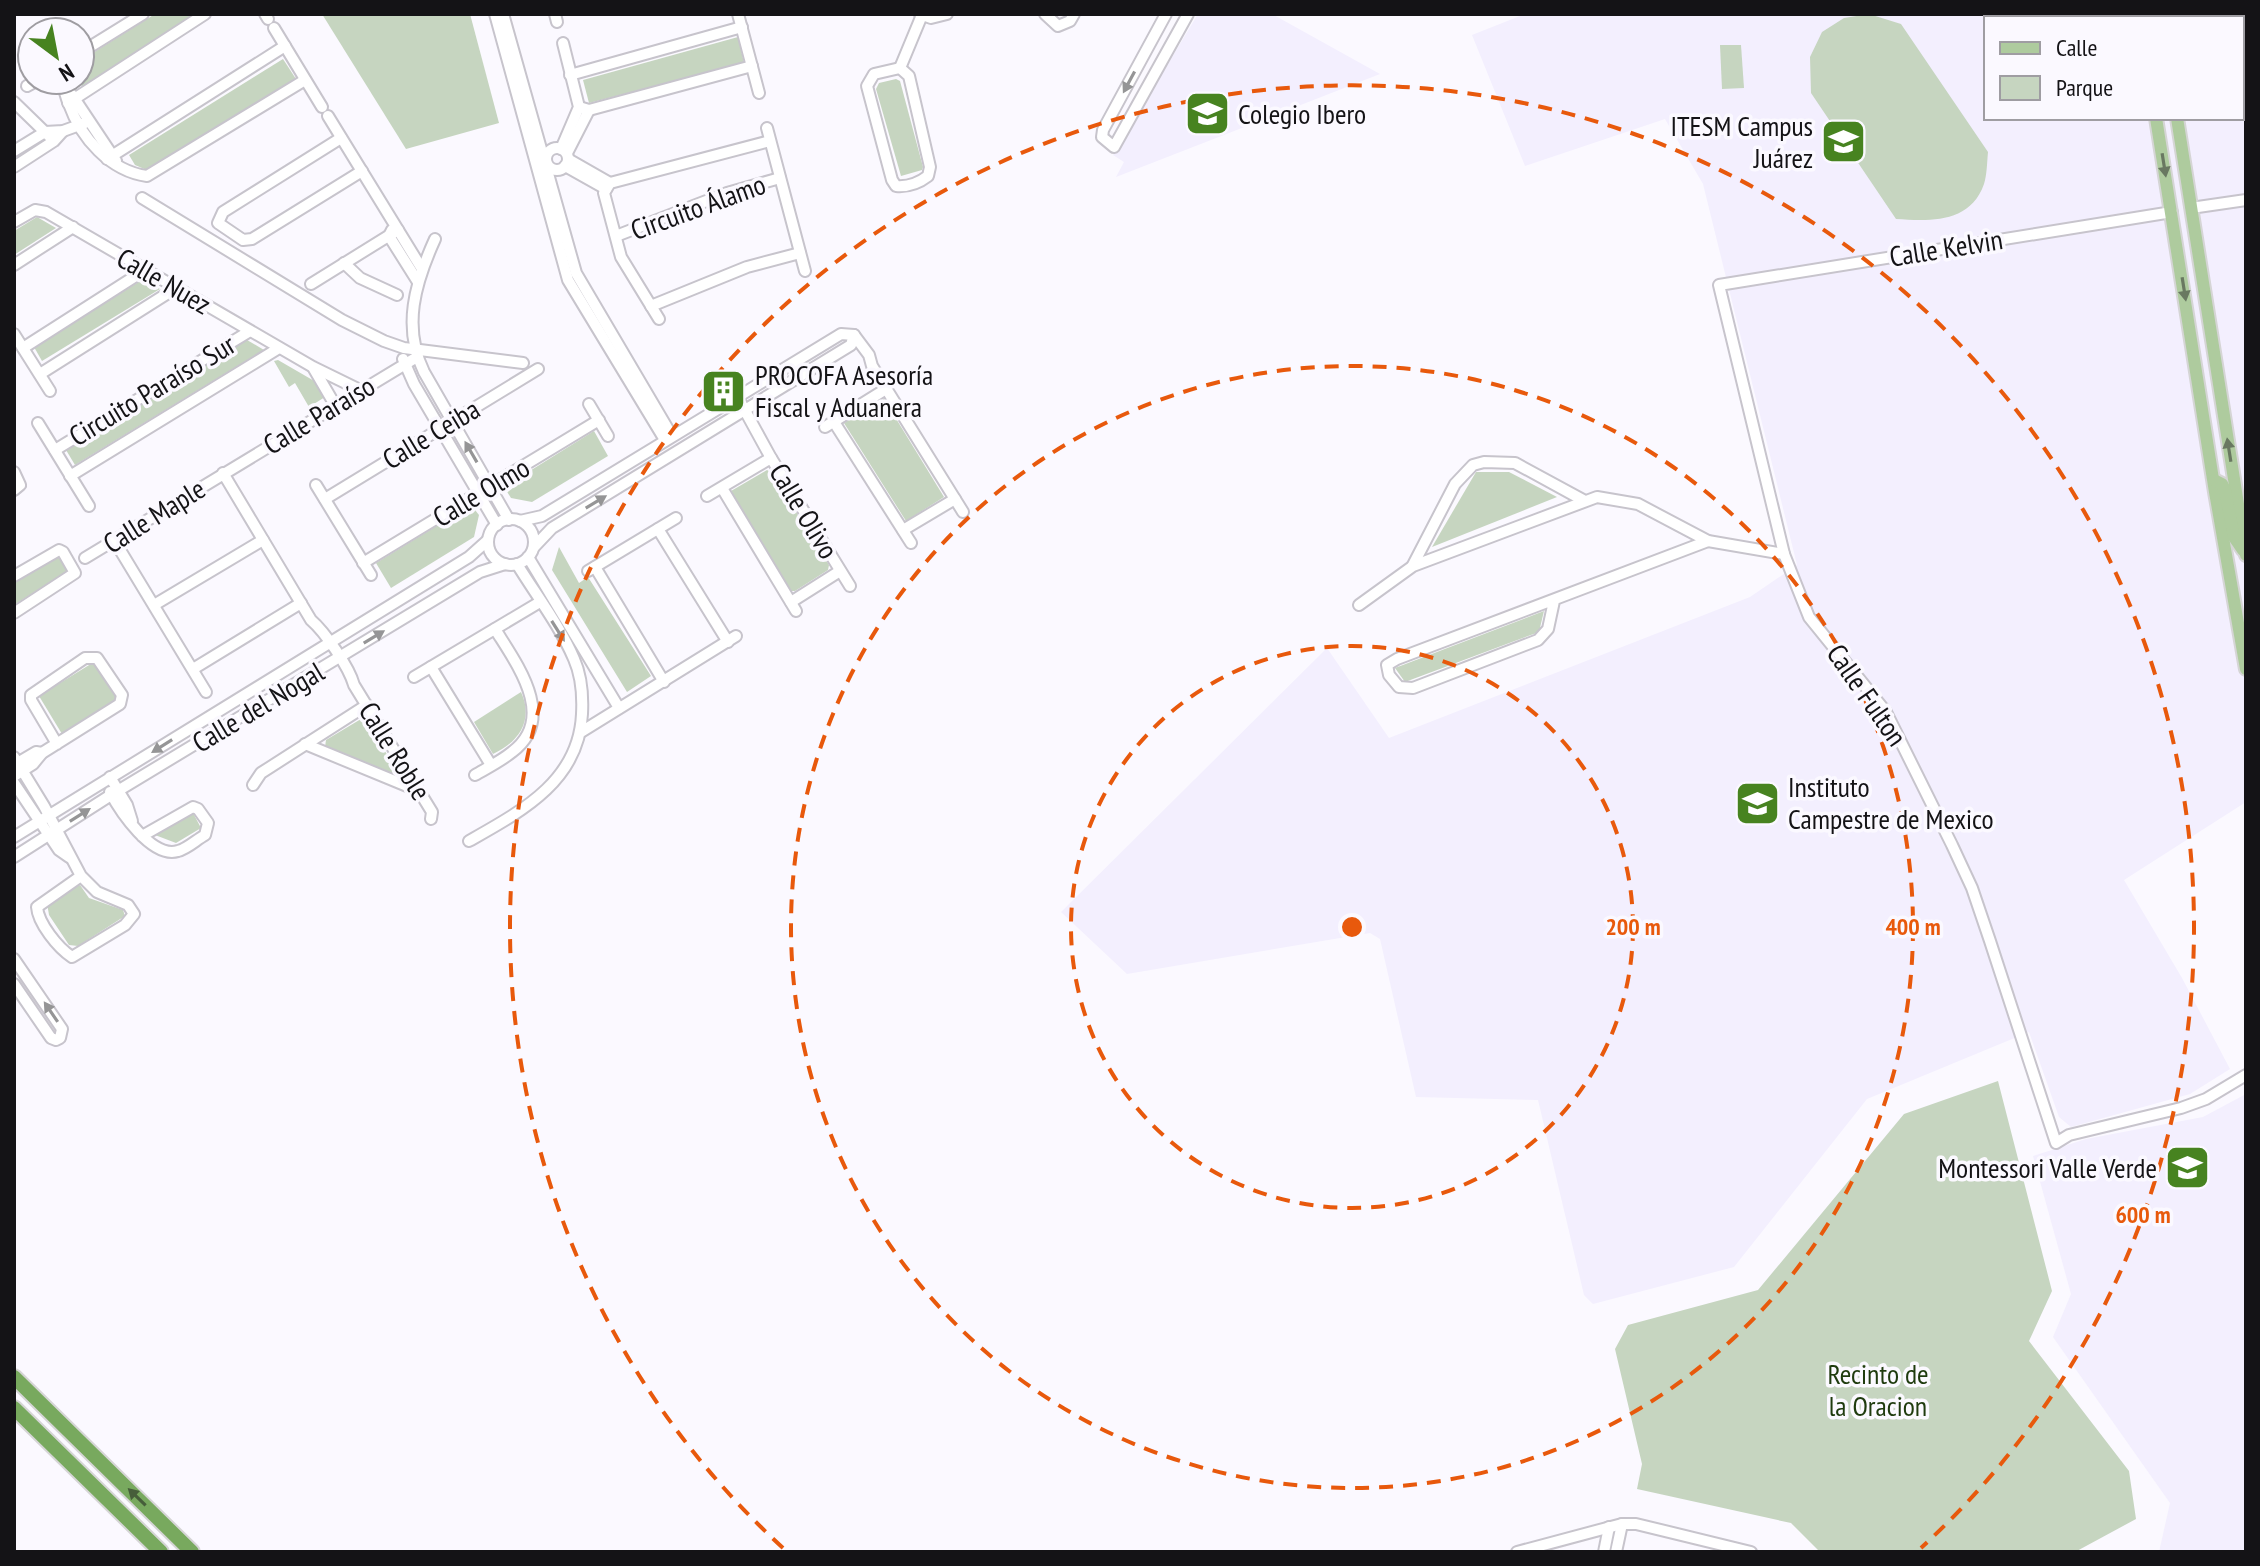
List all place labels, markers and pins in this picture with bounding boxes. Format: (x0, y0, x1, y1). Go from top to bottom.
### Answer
school or university icon: Colegio Ibero (1183, 90, 1231, 138)
place label: Colegio Ibero (1238, 95, 1366, 132)
place label: ITESM Campus Juárez (1671, 107, 1813, 176)
school or university icon: ITESM Campus Juárez (1820, 118, 1868, 166)
place label: PROCOFA Asesoría Fiscal y Aduanera (755, 356, 933, 425)
building icon: PROCOFA Asesoría Fiscal y Aduanera (700, 367, 748, 415)
place label: Instituto Campestre de Mexico (1788, 768, 1994, 837)
school or university icon: Instituto Campestre de Mexico (1733, 779, 1781, 827)
centre of rings (1338, 913, 1366, 941)
school or university icon: Montessori Valle Verde (2164, 1144, 2212, 1192)
place label: Montessori Valle Verde (1938, 1149, 2157, 1186)

